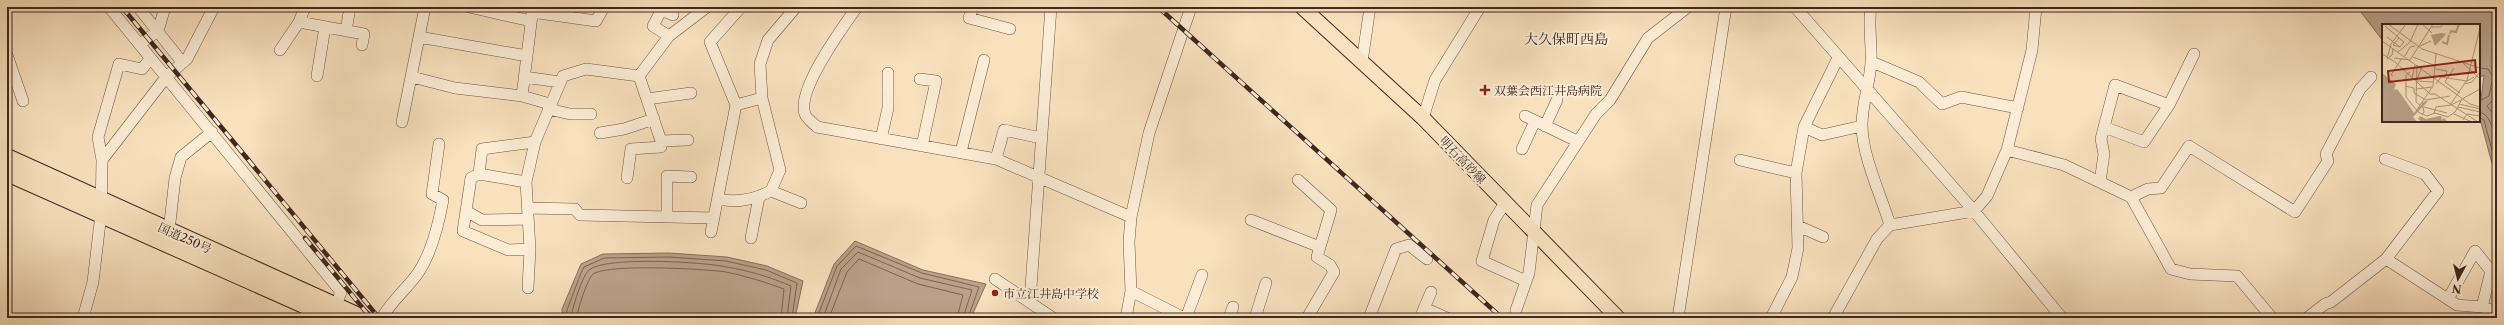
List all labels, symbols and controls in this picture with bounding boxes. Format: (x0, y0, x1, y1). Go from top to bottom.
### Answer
inset map (2382, 24, 2480, 122)
district label: 大久保町西島 (1524, 30, 1608, 48)
place label: 双葉会西江井島病院 (1494, 83, 1602, 98)
marker: 双葉会西江井島病院 (1479, 84, 1491, 96)
street label: 明石高砂線 (1437, 133, 1489, 187)
street label: 国道250号 (156, 220, 214, 256)
north arrow (2438, 259, 2478, 299)
text: N (2451, 281, 2462, 296)
place label: 市立江井島中学校 (1003, 286, 1099, 301)
marker: 市立江井島中学校 (990, 288, 1000, 298)

